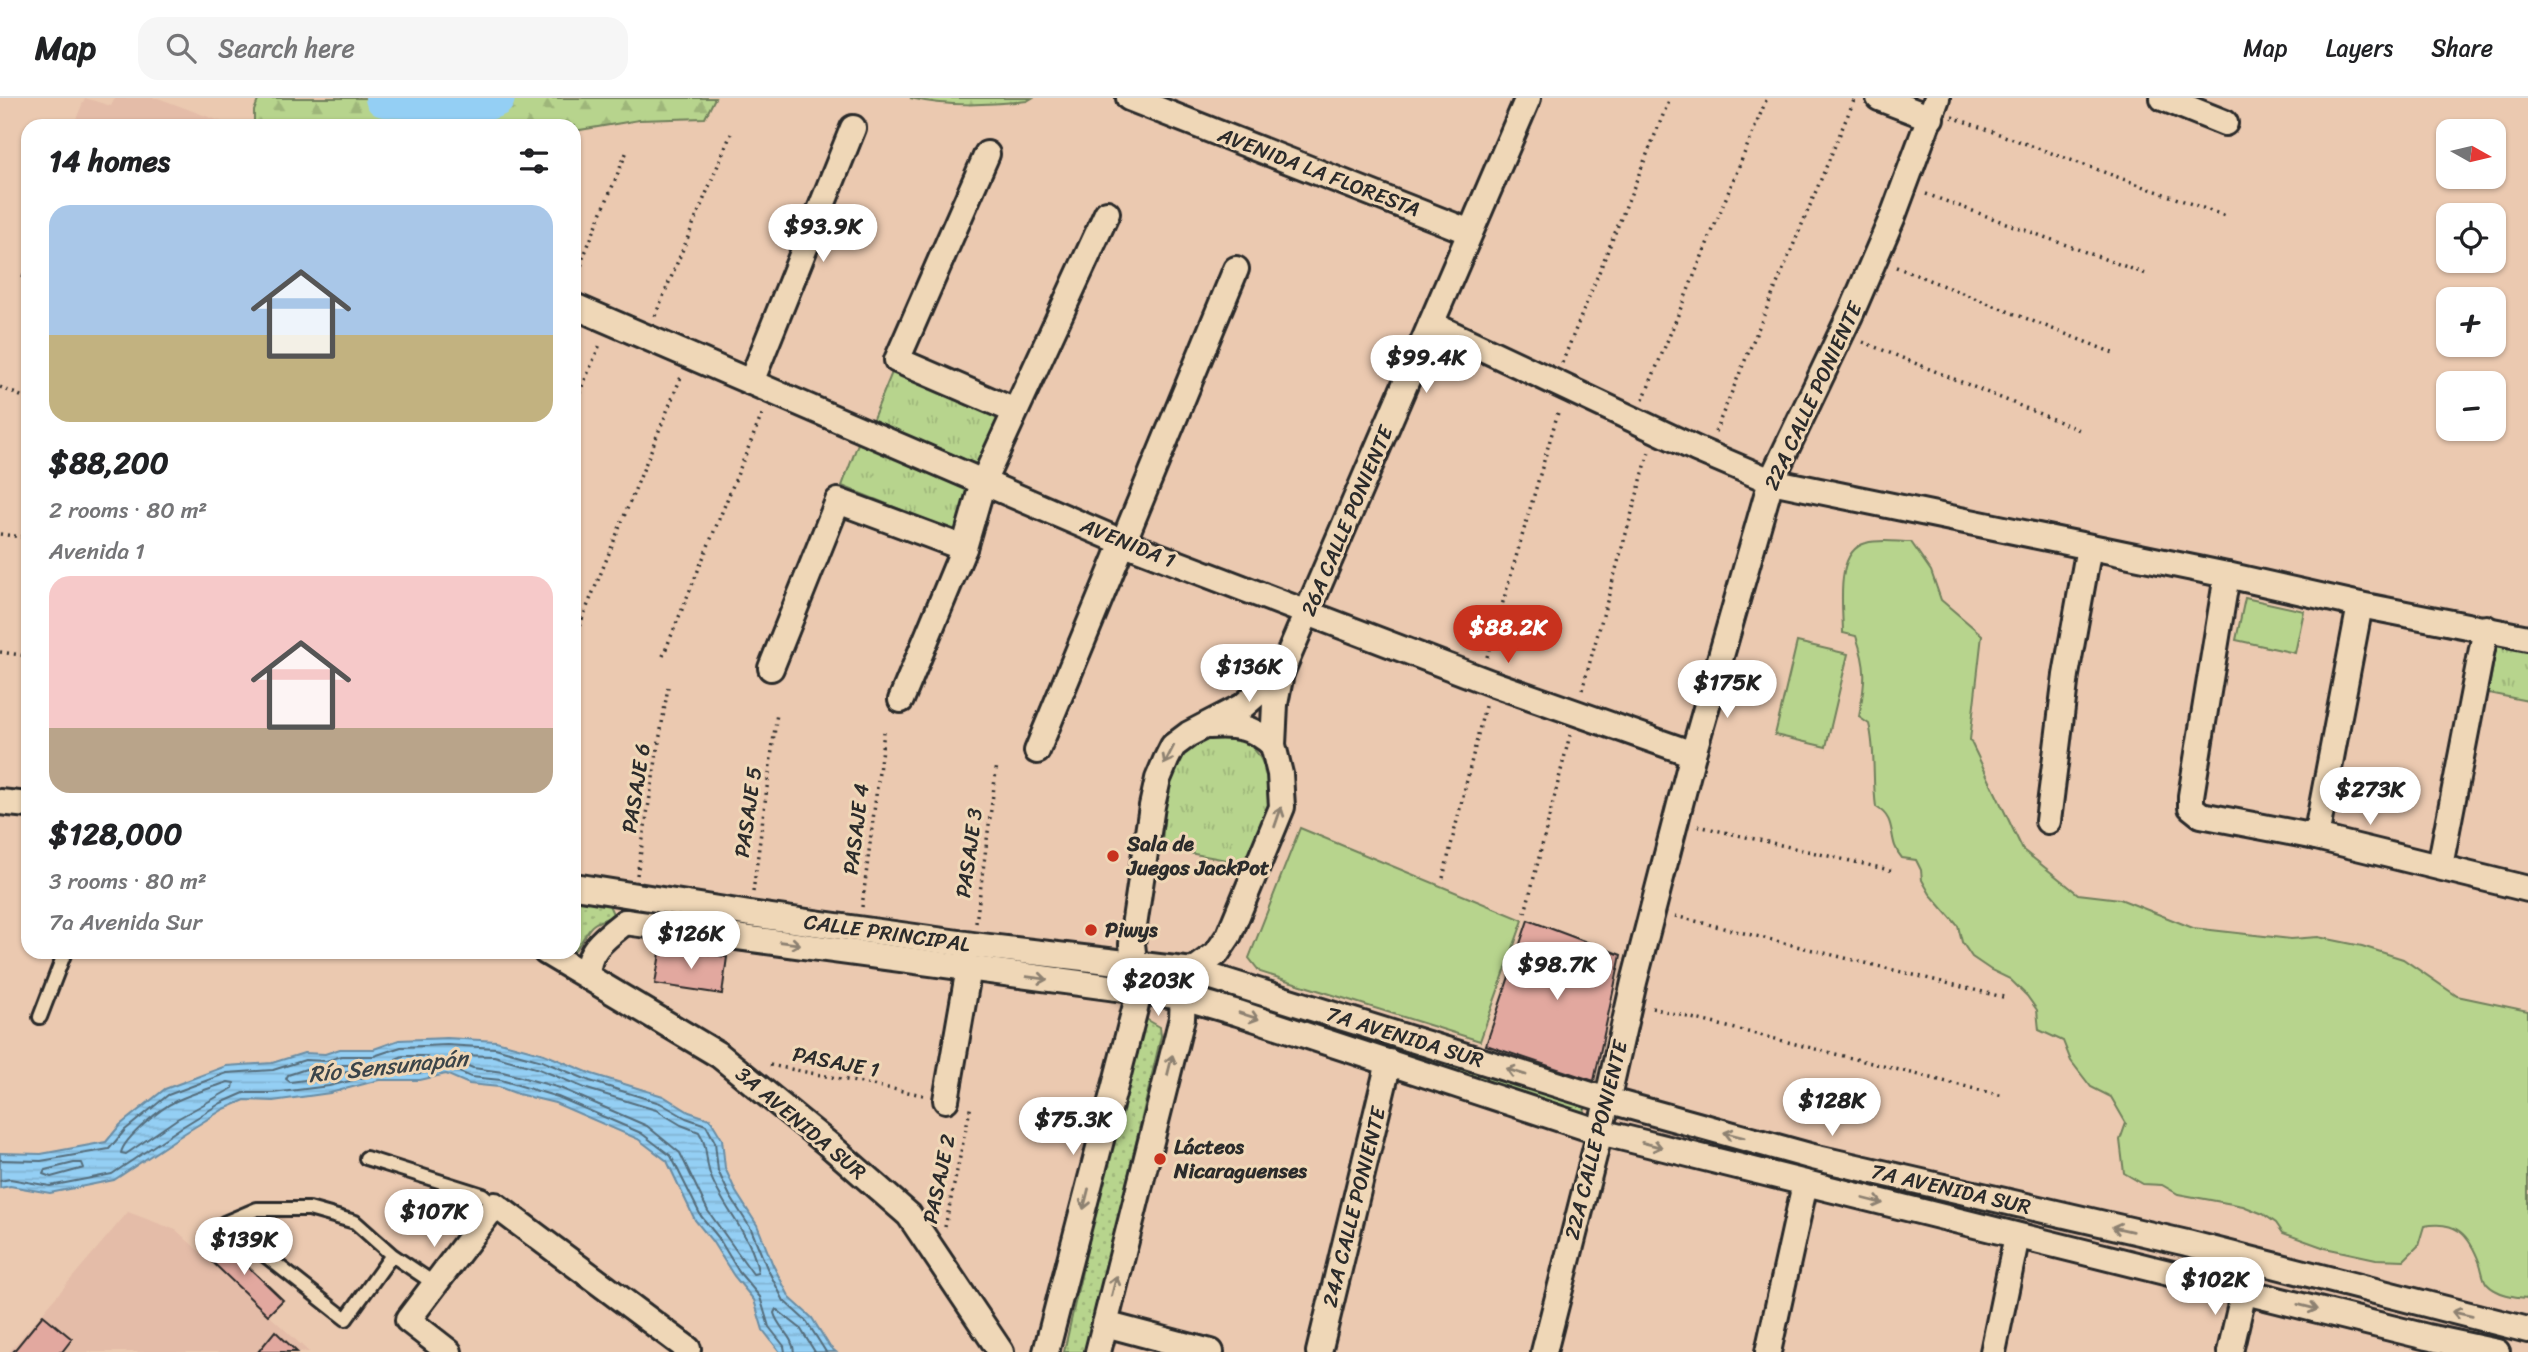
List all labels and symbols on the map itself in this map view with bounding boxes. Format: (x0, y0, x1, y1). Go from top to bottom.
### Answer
street label: AVENIDA LA FLORESTA (1212, 116, 1426, 228)
north arrow (2436, 119, 2506, 189)
pin: $93.9K (766, 204, 880, 264)
street label: 22A CALLE PONIENTE (1753, 294, 1874, 497)
pin: $99.4K (1369, 336, 1483, 395)
street label: 26A CALLE PONIENTE (1290, 418, 1405, 622)
street label: AVENIDA 1 (1074, 506, 1181, 579)
pin: $88.2K (1451, 606, 1565, 665)
pin: $136K (1200, 644, 1298, 704)
pin: $175K (1678, 660, 1776, 720)
street label: PASAJE 6 (610, 740, 662, 836)
one-way arrow (1161, 745, 1175, 765)
street label: PASAJE 5 (723, 764, 773, 860)
pin: $273K (2321, 768, 2419, 827)
street label: PASAJE 4 (832, 781, 880, 877)
street label: PASAJE 3 (944, 805, 994, 900)
one-way arrow (1273, 807, 1285, 829)
place label: Sala de Juegos JackPot (1126, 825, 1270, 887)
marker: Sala de Juegos JackPot (1105, 848, 1121, 864)
street label: CALLE PRINCIPAL (802, 903, 973, 963)
place label: Piwys (1105, 911, 1158, 949)
pin: $126K (642, 912, 740, 971)
marker: Piwys (1083, 922, 1099, 938)
one-way arrow (778, 937, 801, 950)
pin: $98.7K (1500, 942, 1614, 1002)
pin: $203K (1109, 958, 1207, 1018)
one-way arrow (1025, 971, 1048, 984)
street label: 7A AVENIDA SUR (1321, 995, 1489, 1079)
one-way arrow (1237, 1011, 1259, 1024)
street label: PASAJE 1 (789, 1035, 883, 1089)
street label: 22A CALLE PONIENTE (1553, 1035, 1639, 1244)
water label: Río Sensunapán (307, 1037, 472, 1095)
one-way arrow (1164, 1054, 1177, 1077)
street label: 3A AVENIDA SUR (727, 1056, 876, 1190)
one-way arrow (1505, 1064, 1527, 1077)
pin: $128K (1783, 1079, 1881, 1138)
pin: $75.3K (1016, 1098, 1130, 1157)
street label: 24A CALLE PONIENTE (1311, 1102, 1398, 1311)
place label: Lácteos Nicaraguenses (1173, 1128, 1307, 1190)
one-way arrow (1724, 1128, 1746, 1141)
street label: PASAJE 2 (911, 1131, 967, 1227)
one-way arrow (1640, 1139, 1663, 1152)
marker: Lácteos Nicaraguenses (1152, 1151, 1168, 1167)
street label: 7A AVENIDA SUR (1867, 1152, 2035, 1226)
one-way arrow (1079, 1187, 1092, 1210)
pin: $107K (385, 1190, 483, 1249)
one-way arrow (1861, 1195, 1883, 1208)
pin: $139K (195, 1218, 293, 1277)
one-way arrow (2111, 1221, 2134, 1235)
pin: $102K (2166, 1258, 2264, 1317)
one-way arrow (1108, 1275, 1121, 1298)
one-way arrow (2296, 1301, 2319, 1314)
one-way arrow (2451, 1307, 2473, 1320)

